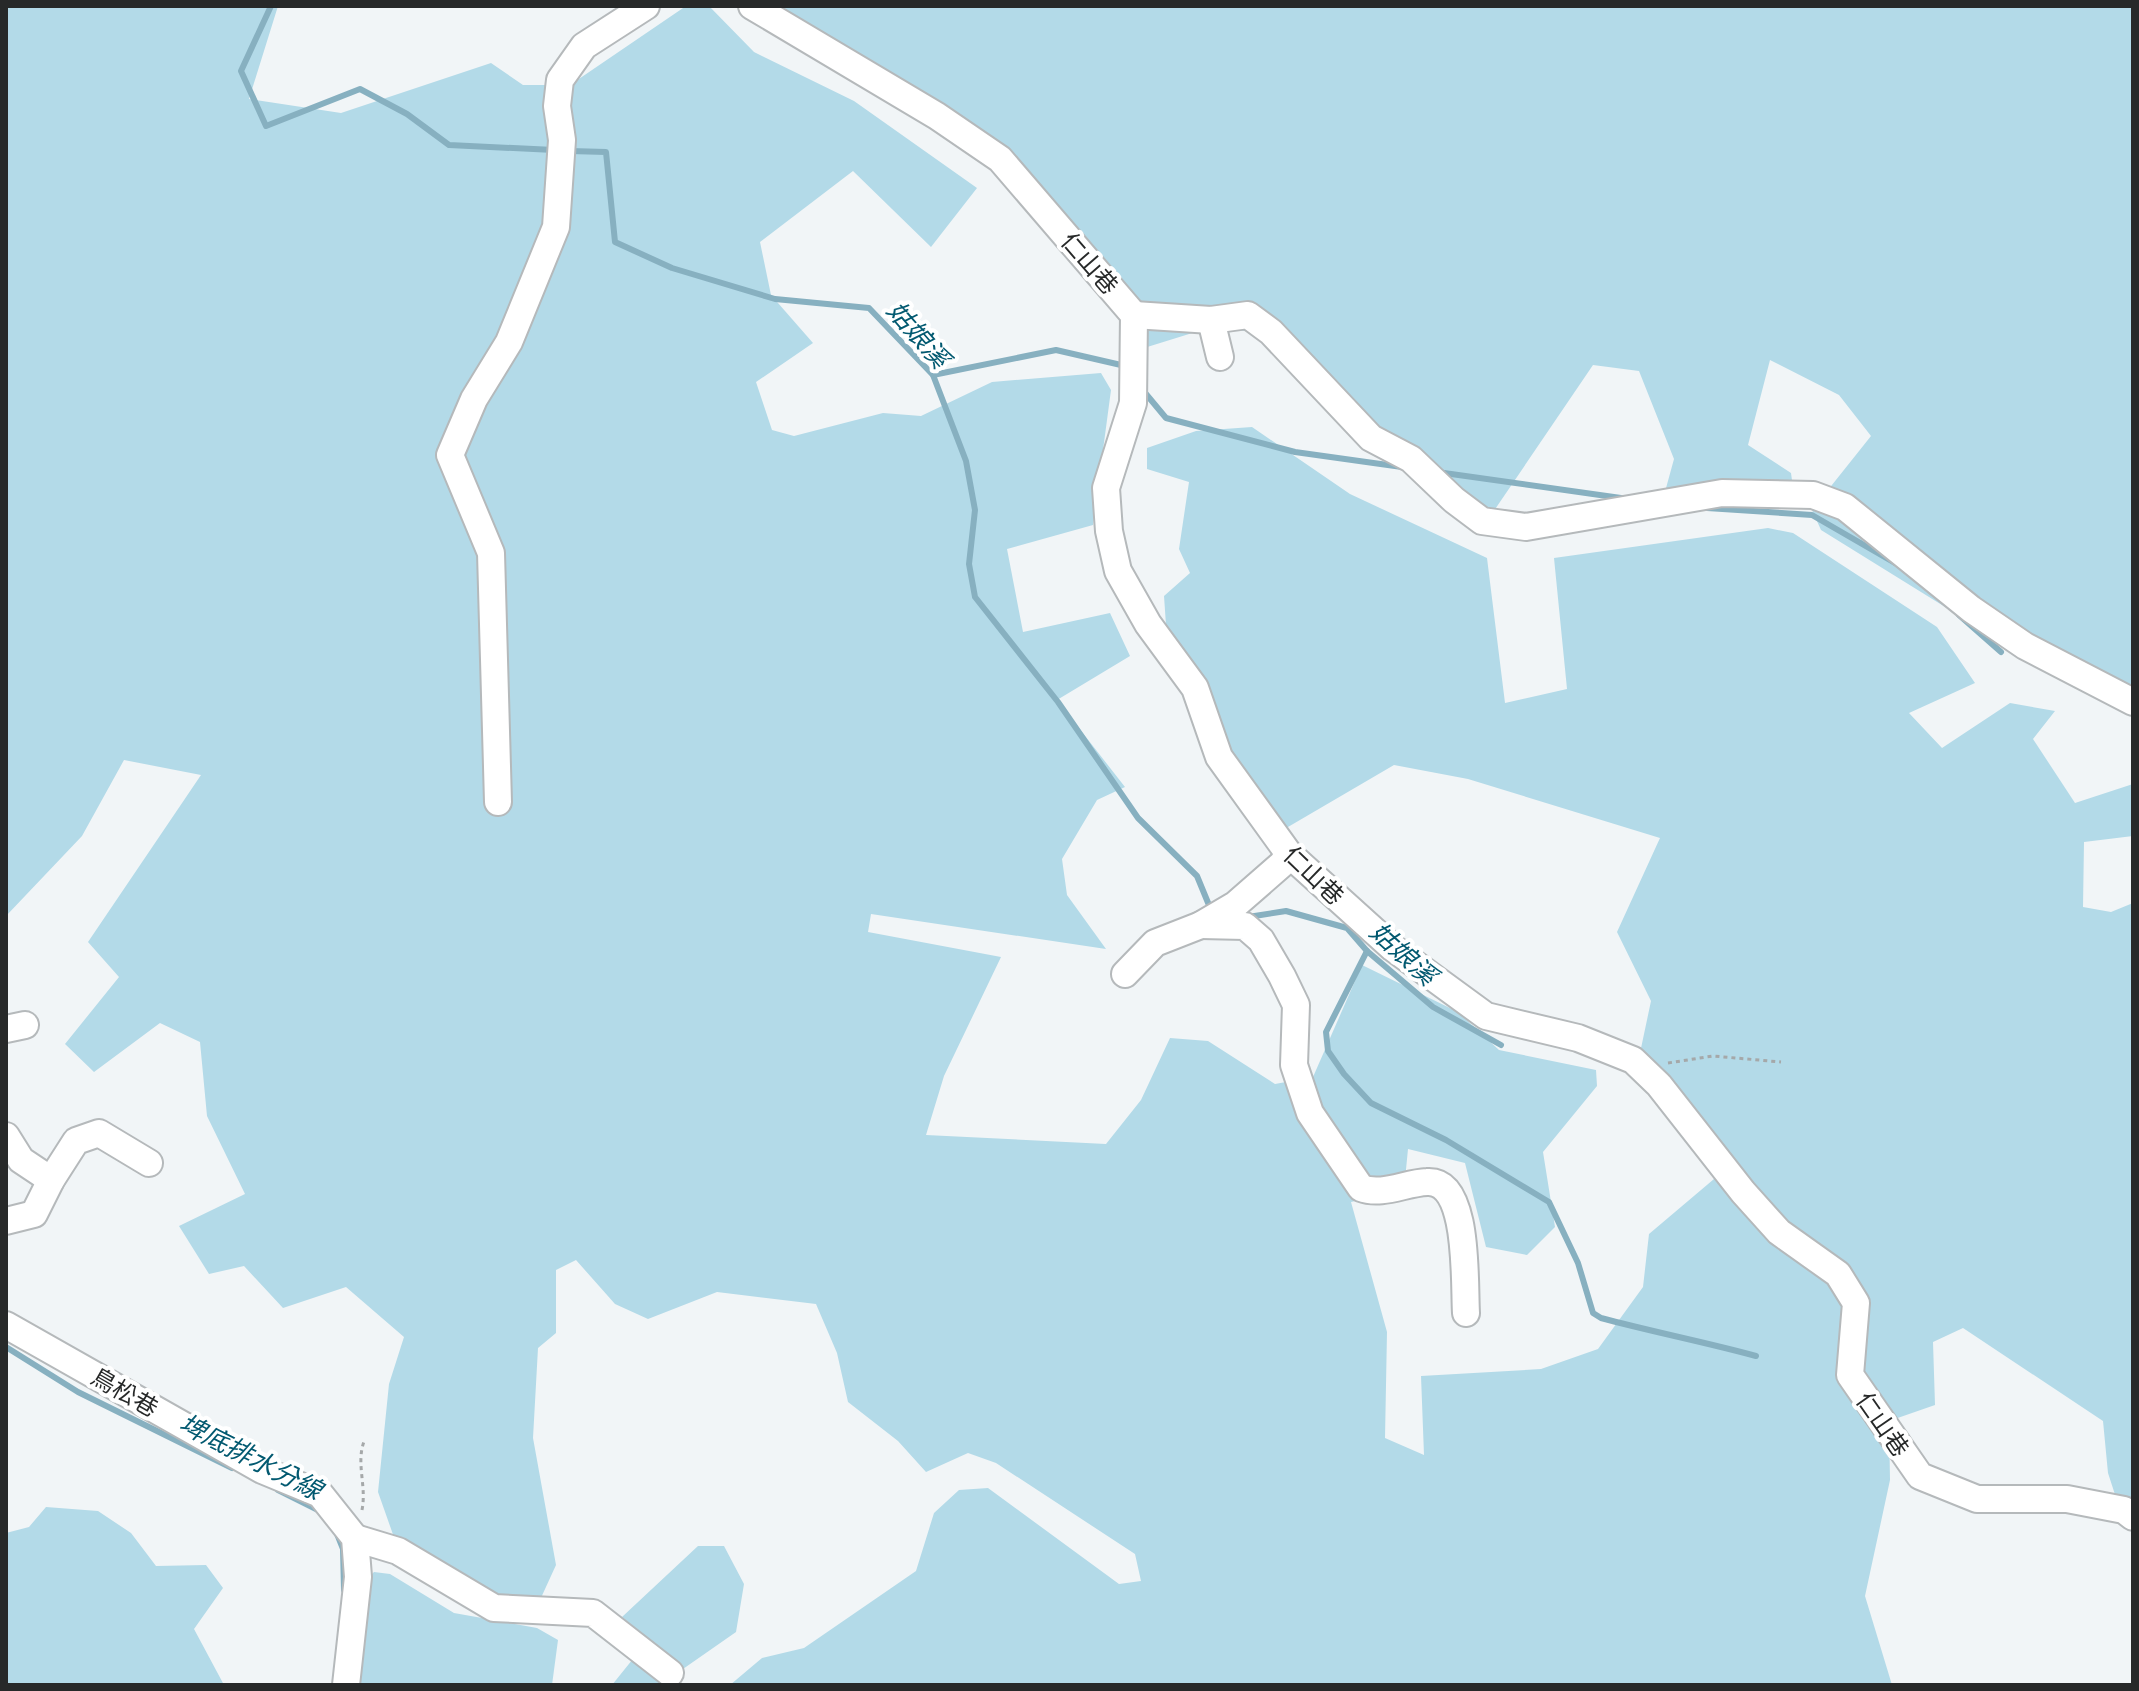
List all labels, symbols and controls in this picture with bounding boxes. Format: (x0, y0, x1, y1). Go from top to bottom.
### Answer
street label: 仁山巷 (1054, 225, 1126, 301)
water label: 姑娘溪 (881, 293, 960, 378)
street label: 仁山巷 (1277, 838, 1351, 912)
water label: 姑娘溪 (1364, 914, 1447, 994)
street label: 鳥松巷 (86, 1360, 164, 1424)
street label: 仁山巷 (1849, 1385, 1917, 1463)
water label: 埤底排水分線 (174, 1405, 331, 1508)

